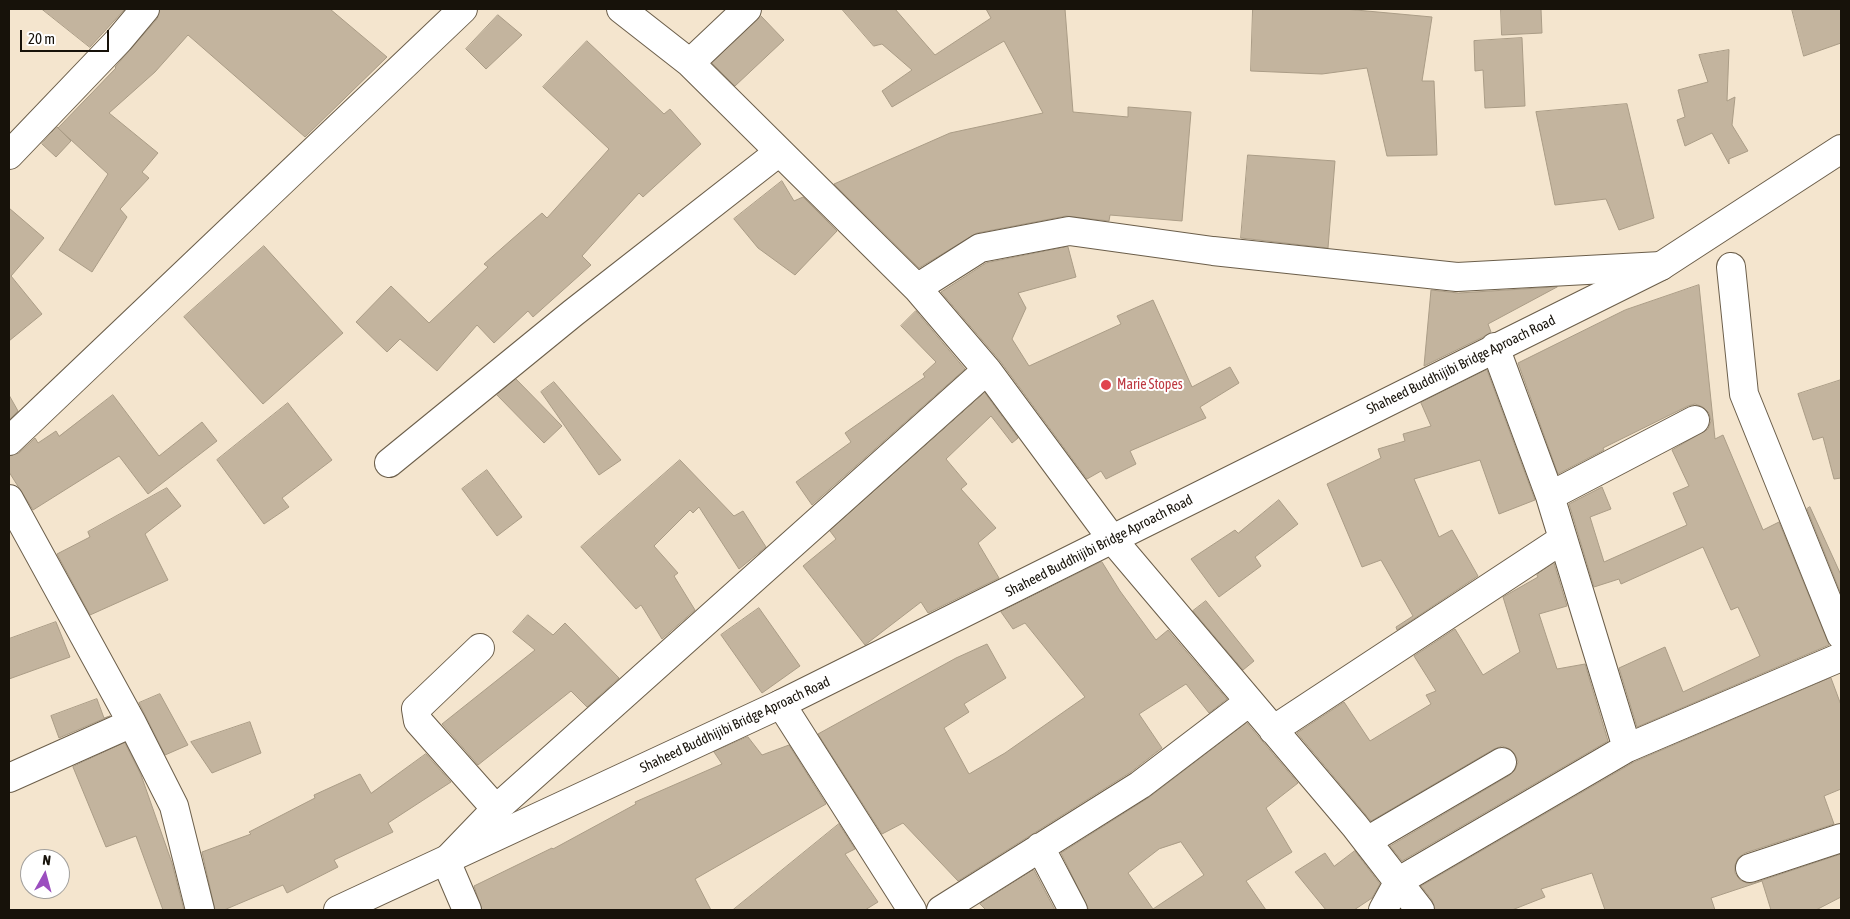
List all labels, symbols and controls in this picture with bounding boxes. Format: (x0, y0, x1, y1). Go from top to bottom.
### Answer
scale bar (22, 20, 111, 52)
text: 20 m (28, 30, 55, 47)
street label: Shaheed Buddhijibi Bridge Aproach Road (1364, 312, 1558, 418)
place label: Marie Stopes (1117, 377, 1183, 393)
marker: Marie Stopes (1099, 378, 1113, 392)
street label: Shaheed Buddhijibi Bridge Aproach Road (1003, 491, 1195, 601)
street label: Shaheed Buddhijibi Bridge Aproach Road (637, 673, 833, 777)
north arrow (20, 849, 70, 899)
text: N (42, 852, 52, 869)

